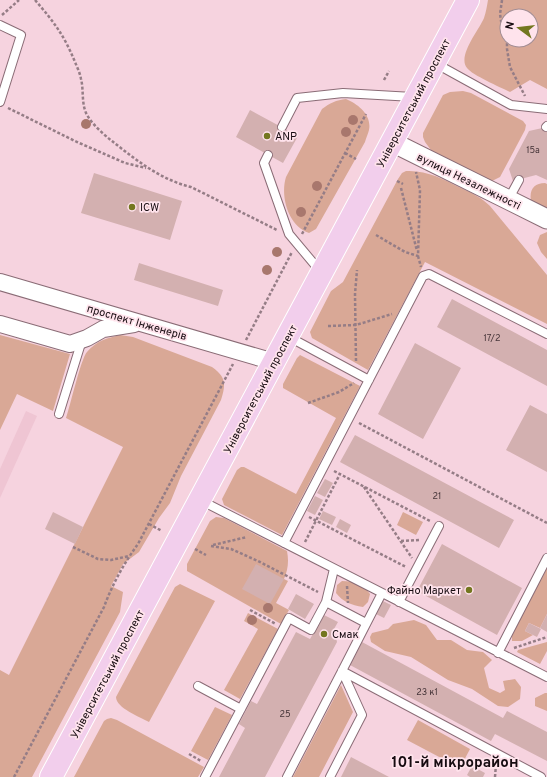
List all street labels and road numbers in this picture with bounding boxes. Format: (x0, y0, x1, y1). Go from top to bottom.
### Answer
street label: Університетський проспект (374, 37, 454, 170)
street label: вулиця Незалежності (414, 151, 523, 213)
street label: проспект Інженерів (85, 302, 188, 344)
street label: Університетський проспект (221, 323, 301, 456)
street label: Університетський проспект (68, 608, 148, 741)

